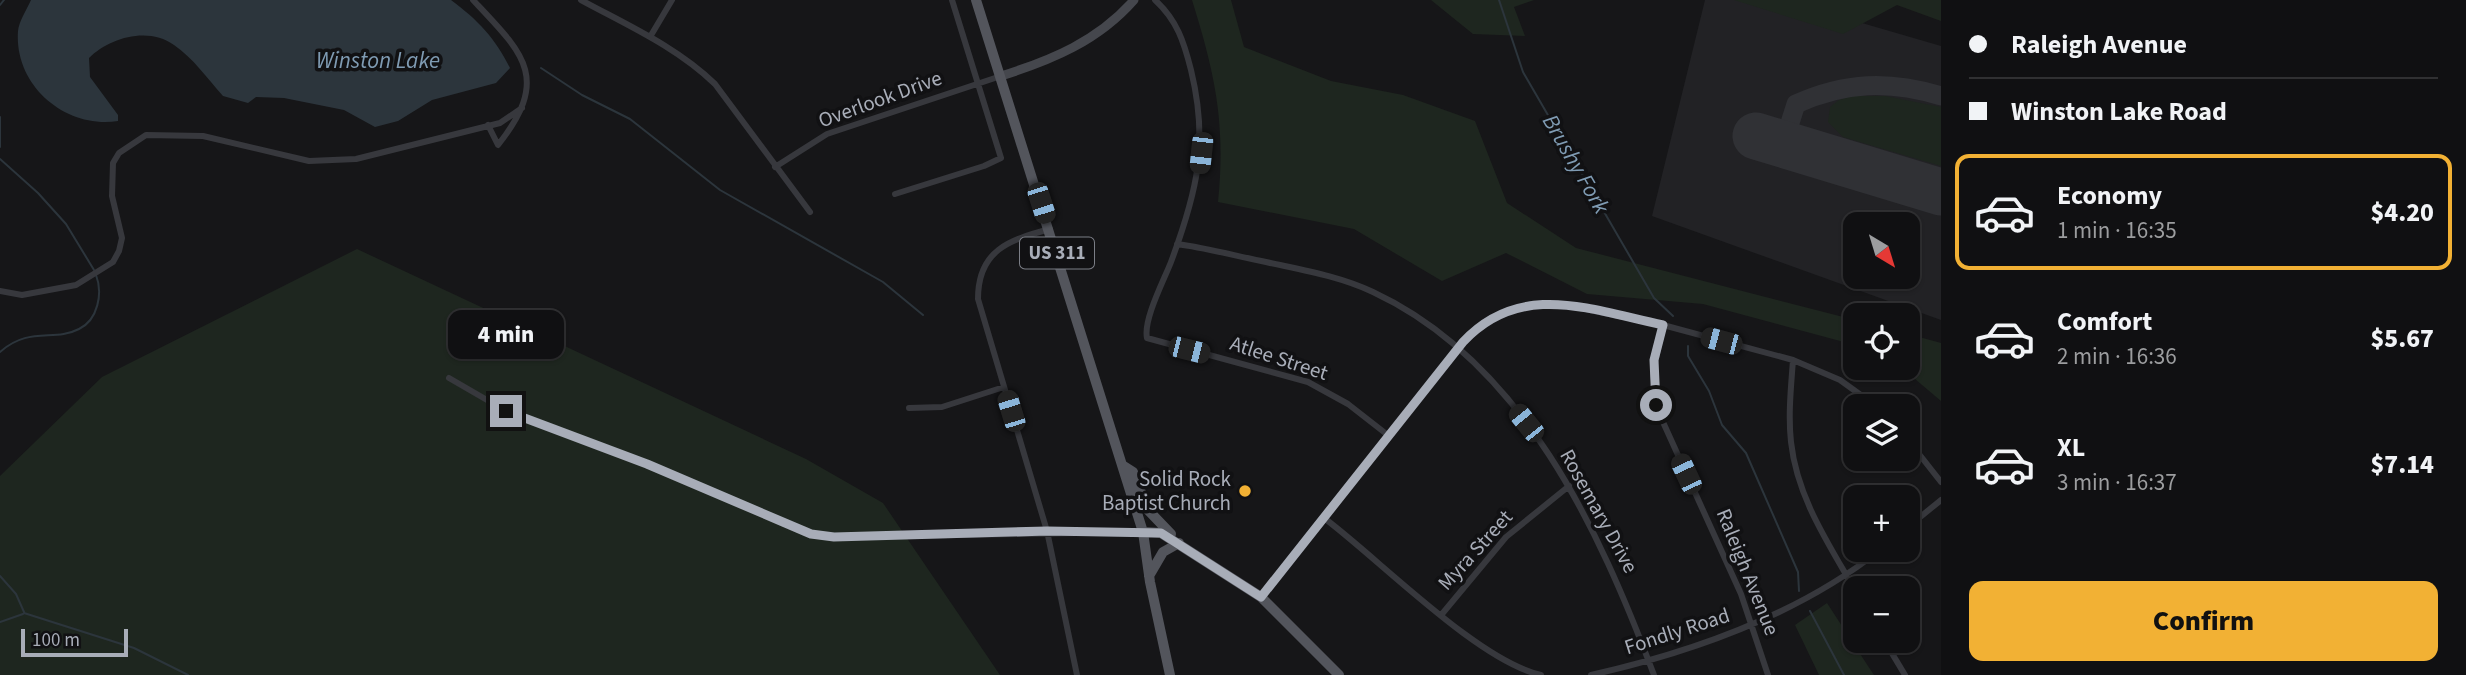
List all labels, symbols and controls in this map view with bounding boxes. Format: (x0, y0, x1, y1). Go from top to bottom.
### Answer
text: Raleigh Avenue (2011, 26, 2187, 63)
water label: Winston Lake (316, 44, 440, 77)
street label: Overlook Drive (814, 63, 946, 135)
text: Winston Lake Road (2011, 93, 2227, 130)
water label: Brushy Fork (1534, 108, 1618, 221)
car (1189, 131, 1214, 175)
text: Economy (2057, 177, 2162, 214)
car (1025, 180, 1058, 226)
icon: car (1973, 181, 2036, 244)
text: $4.20 (2370, 194, 2434, 231)
north arrow (1843, 212, 1920, 289)
map controls (1843, 212, 1920, 653)
text: 1 min · 16:35 (2057, 214, 2177, 247)
road number: US 311 (1020, 238, 1094, 268)
button: locate (1843, 303, 1920, 380)
text: Comfort (2057, 303, 2152, 340)
icon: car (1973, 307, 2036, 370)
callout: 4 min (448, 310, 564, 358)
text: 4 min (478, 318, 534, 351)
text: $5.67 (2370, 320, 2434, 357)
car (1698, 325, 1745, 357)
street label: Atlee Street (1226, 328, 1332, 388)
car (1167, 335, 1212, 365)
text: 2 min · 16:36 (2057, 340, 2177, 373)
car (995, 388, 1028, 434)
route start (1640, 389, 1672, 421)
button: layers (1843, 394, 1920, 471)
route end (490, 395, 522, 427)
car (1505, 400, 1548, 446)
text: XL (2057, 429, 2085, 466)
icon: car (1973, 433, 2036, 496)
street label: Rosemary Drive (1553, 444, 1645, 578)
text: $7.14 (2370, 446, 2434, 483)
car (1668, 451, 1705, 497)
place label: Solid Rock Baptist Church (1102, 464, 1232, 518)
text: 3 min · 16:37 (2057, 466, 2177, 499)
marker: Solid Rock Baptist Church (1237, 483, 1253, 499)
button: + (1843, 485, 1920, 562)
street label: Myra Street (1431, 503, 1519, 597)
street label: Raleigh Avenue (1709, 504, 1787, 640)
button: − (1843, 576, 1920, 653)
button: Confirm (1969, 581, 2438, 661)
street label: Fondly Road (1621, 600, 1733, 662)
scale bar (21, 626, 128, 658)
text: 100 m (32, 627, 80, 654)

